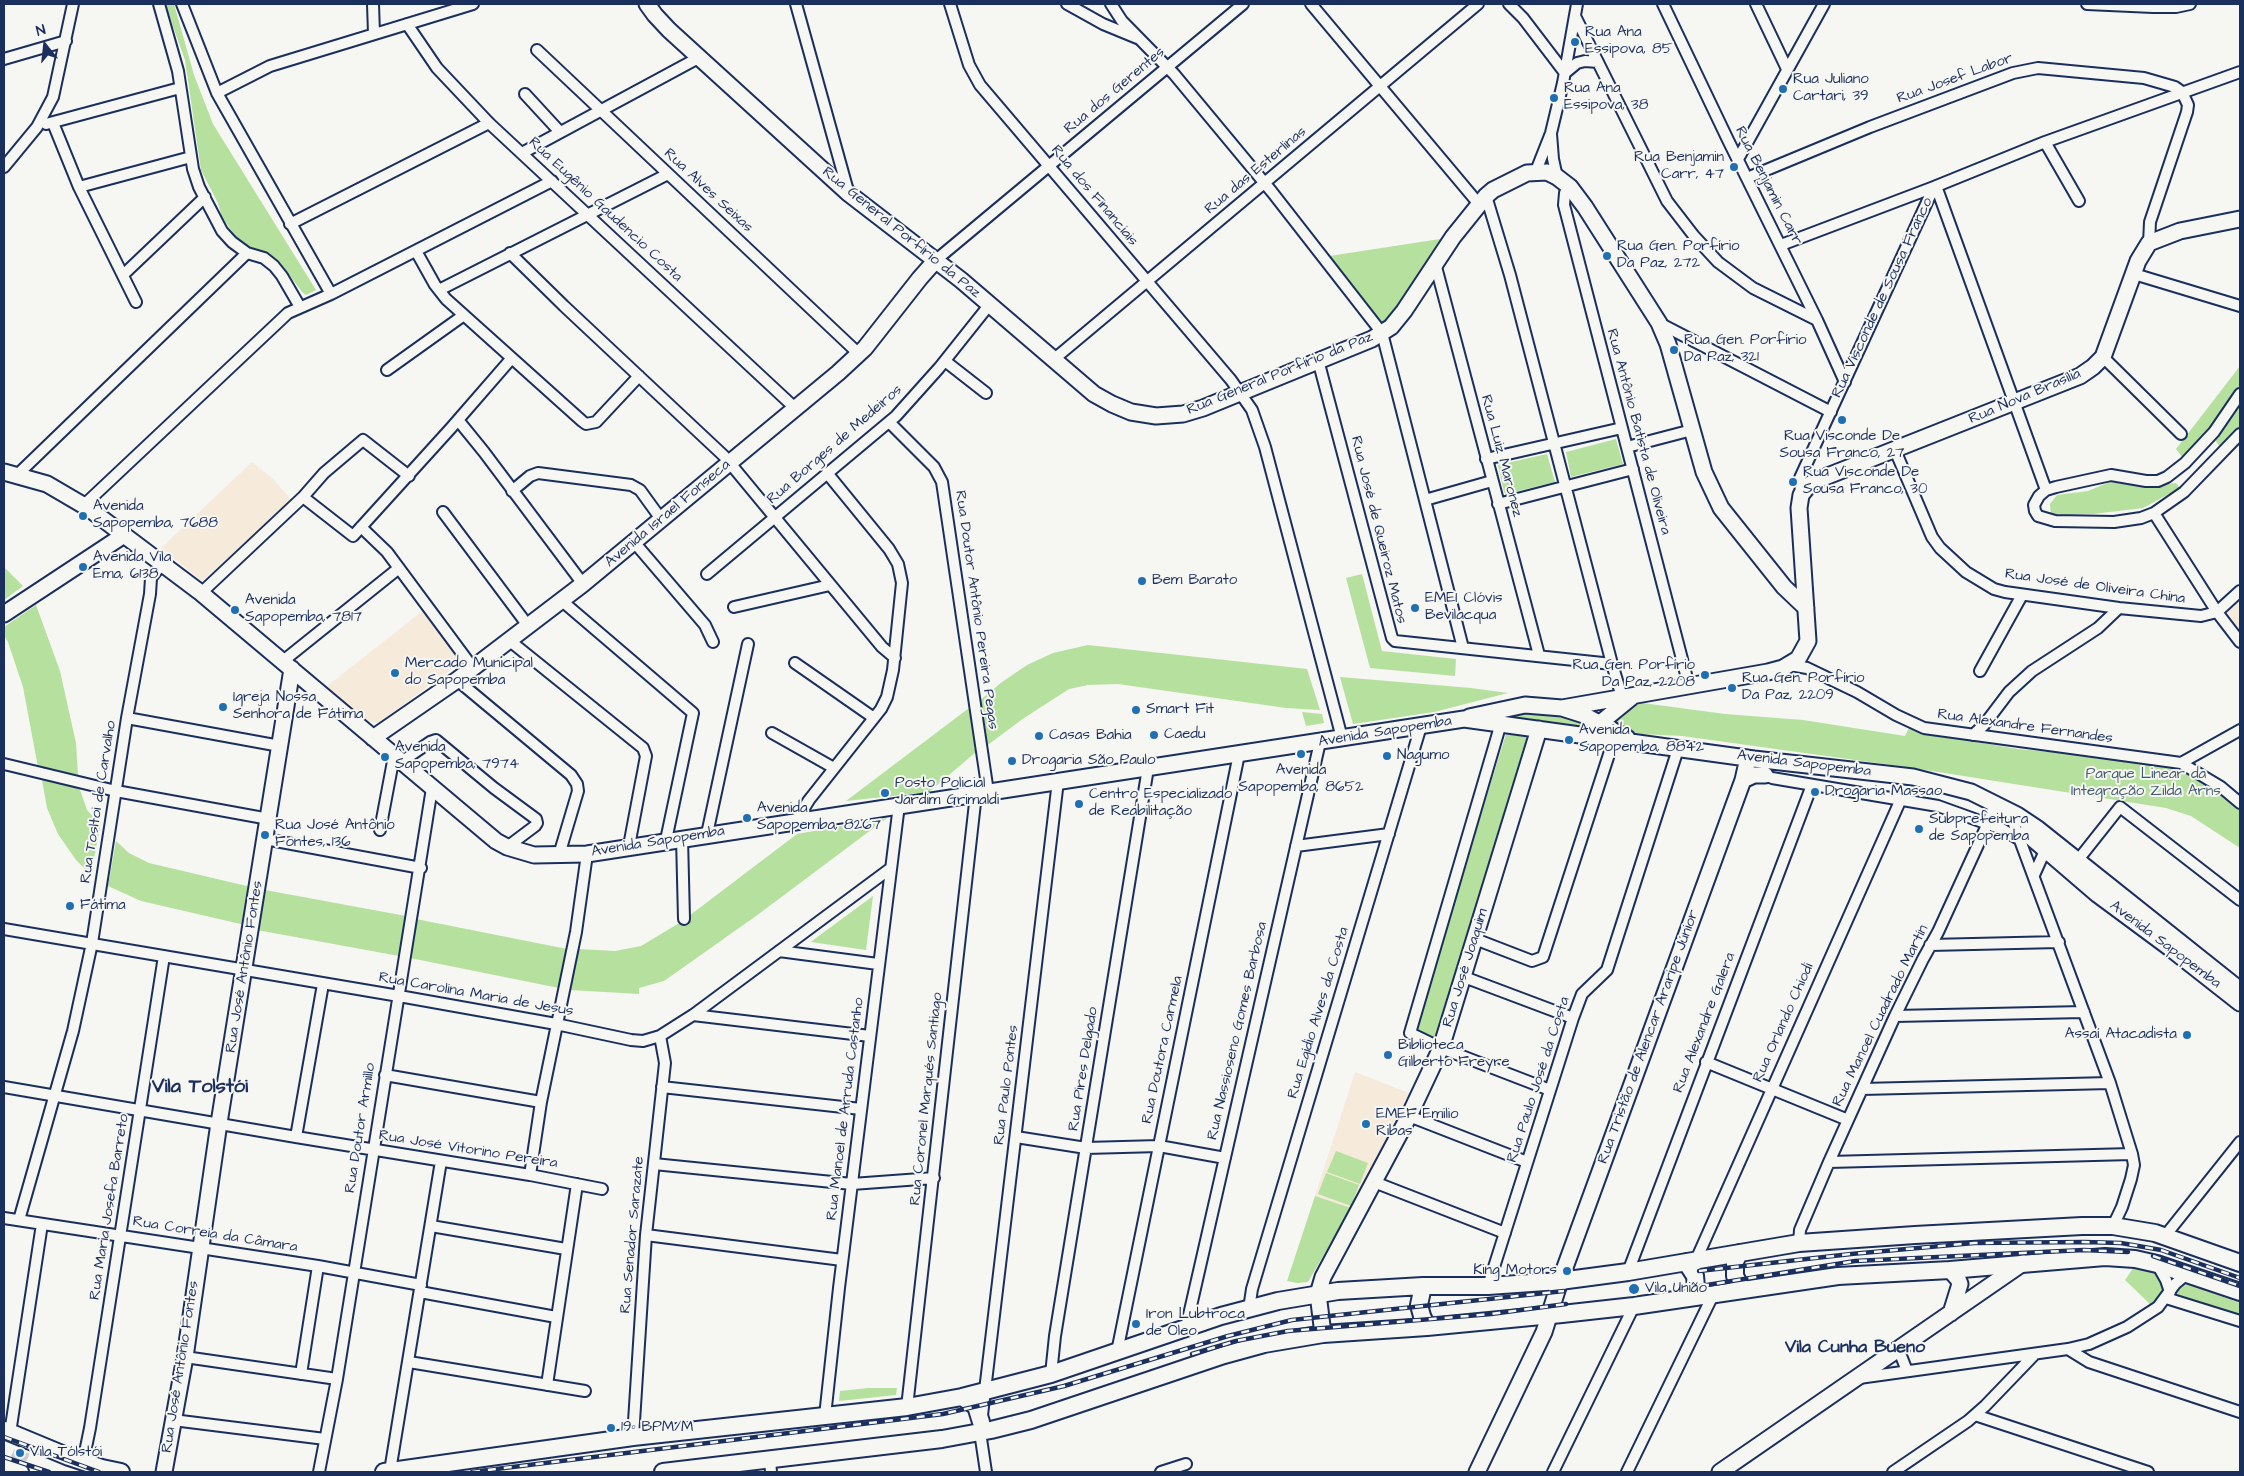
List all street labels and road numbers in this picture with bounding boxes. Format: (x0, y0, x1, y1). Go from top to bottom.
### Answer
street label: Rua dos Gerentes (1061, 44, 1169, 138)
street label: Rua Josef Labor (1895, 50, 2015, 108)
street label: Rua das Esterlinas (1202, 123, 1310, 219)
street label: Rua Benjamin Carr (1730, 124, 1806, 248)
street label: Rua Eugênio Gaudencio Costa (524, 134, 686, 286)
street label: Rua dos Financiais (1047, 142, 1141, 250)
street label: Rua Alves Seixas (660, 145, 756, 237)
street label: Rua General Porfírio da Paz (818, 163, 984, 303)
street label: Rua Visconde de Sousa Franco (1829, 195, 1937, 401)
street label: Rua Antônio Batista de Oliveira (1602, 327, 1674, 537)
street label: Rua General Porfírio da Paz (1184, 328, 1376, 420)
street label: Rua Nova Brasília (1966, 365, 2084, 429)
street label: Rua Borges de Medeiros (764, 381, 906, 509)
street label: Rua Luiz Maronez (1476, 393, 1526, 519)
street label: Rua José de Queiroz Matos (1346, 434, 1410, 626)
street label: Avenida Israel Fonseca (602, 456, 734, 572)
street label: Rua Doutor Antônio Pereira Pegas (950, 489, 1002, 731)
street label: Rua José de Oliveira China (2004, 565, 2186, 609)
street label: Rua Alexandre Fernandes (1936, 706, 2114, 748)
street label: Avenida Sapopemba (1317, 713, 1453, 751)
street label: Rua Tosltoi de Carvalho (77, 719, 121, 885)
street label: Avenida Sapopemba (1736, 747, 1872, 781)
street label: Avenida Sapopemba (590, 823, 726, 861)
street label: Rua José Antônio Fontes (223, 880, 267, 1054)
street label: Avenida Sapopemba (2106, 897, 2224, 993)
street label: Rua José Joaquim (1439, 906, 1493, 1030)
street label: Rua Tristão de Alencar Araripe Júnior (1595, 908, 1703, 1166)
street label: Rua Nassioseno Gomes Barbosa (1204, 920, 1272, 1142)
street label: Rua Manoel Cuadrado Martín (1829, 922, 1933, 1110)
street label: Rua Egídio Alves da Costa (1284, 925, 1354, 1101)
street label: Rua Alexandre Galera (1670, 950, 1740, 1096)
street label: Rua Orlando Chiodi (1750, 961, 1818, 1085)
street label: Rua Carolina Maria de Jesus (377, 969, 575, 1021)
street label: Rua Doutora Carmela (1139, 975, 1187, 1125)
street label: Rua Coronel Marqués Santiago (907, 992, 947, 1206)
street label: Rua Paulo José da Costa (1504, 995, 1574, 1165)
street label: Rua Manoel de Arruda Castanho (823, 997, 869, 1221)
street label: Rua Pires Delgado (1065, 1006, 1103, 1132)
street label: Rua Paulo Pontes (991, 1024, 1023, 1146)
street label: Rua Doutor Armillo (342, 1062, 380, 1194)
street label: Rua Maria Josefa Barreto (86, 1113, 134, 1301)
street label: Rua José Vitorino Pereira (377, 1127, 559, 1173)
street label: Rua Senador Sarazate (617, 1156, 649, 1314)
street label: Rua Correia da Câmara (131, 1213, 299, 1257)
street label: Rua José Antônio Fontes (159, 1280, 203, 1454)

